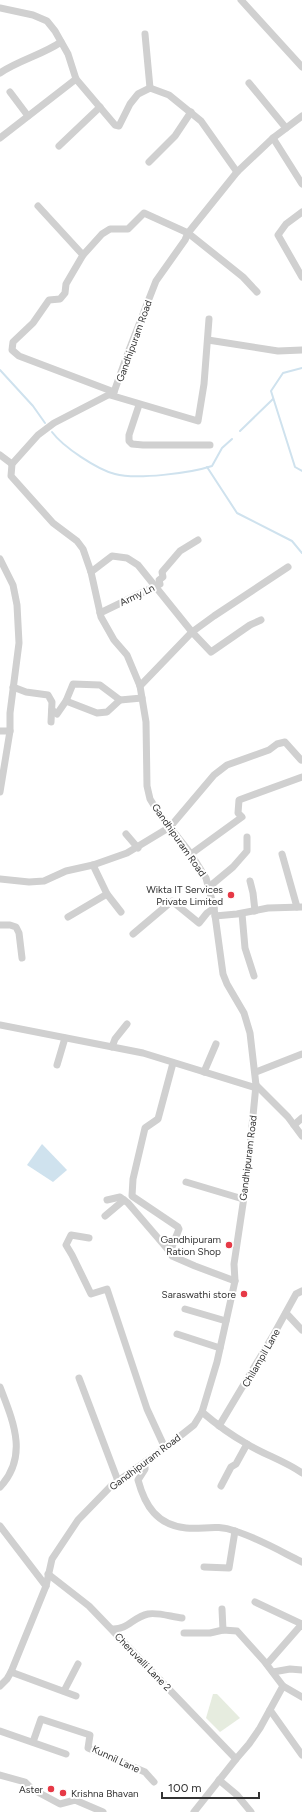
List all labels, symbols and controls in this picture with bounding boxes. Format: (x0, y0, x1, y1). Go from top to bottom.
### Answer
street label: Gandhipuram Road (113, 298, 155, 384)
street label: Army Ln (117, 581, 157, 609)
street label: Gandhipuram Road (149, 801, 209, 879)
place label: Wikta IT Services Private Limited (146, 883, 223, 908)
marker: Wikta IT Services Private Limited (226, 890, 236, 900)
street label: Gandhipuram Road (236, 1114, 260, 1201)
place label: Gandhipuram Ration Shop (160, 1233, 221, 1258)
marker: Gandhipuram Ration Shop (224, 1240, 234, 1250)
place label: Saraswathi store (162, 1288, 237, 1301)
marker: Saraswathi store (239, 1289, 249, 1299)
street label: Chilampil Lane (239, 1326, 283, 1389)
street label: Gandhipuram Road (107, 1431, 183, 1493)
street label: Cheruvalli Lane 2 (112, 1630, 174, 1694)
street label: Kunnil Lane (90, 1742, 142, 1776)
scale bar (162, 1774, 259, 1800)
text: 100 m (168, 1781, 202, 1795)
place label: Aster (19, 1783, 44, 1796)
marker: Aster (46, 1784, 56, 1794)
place label: Krishna Bhavan (71, 1787, 139, 1800)
marker: Krishna Bhavan (58, 1788, 68, 1798)

